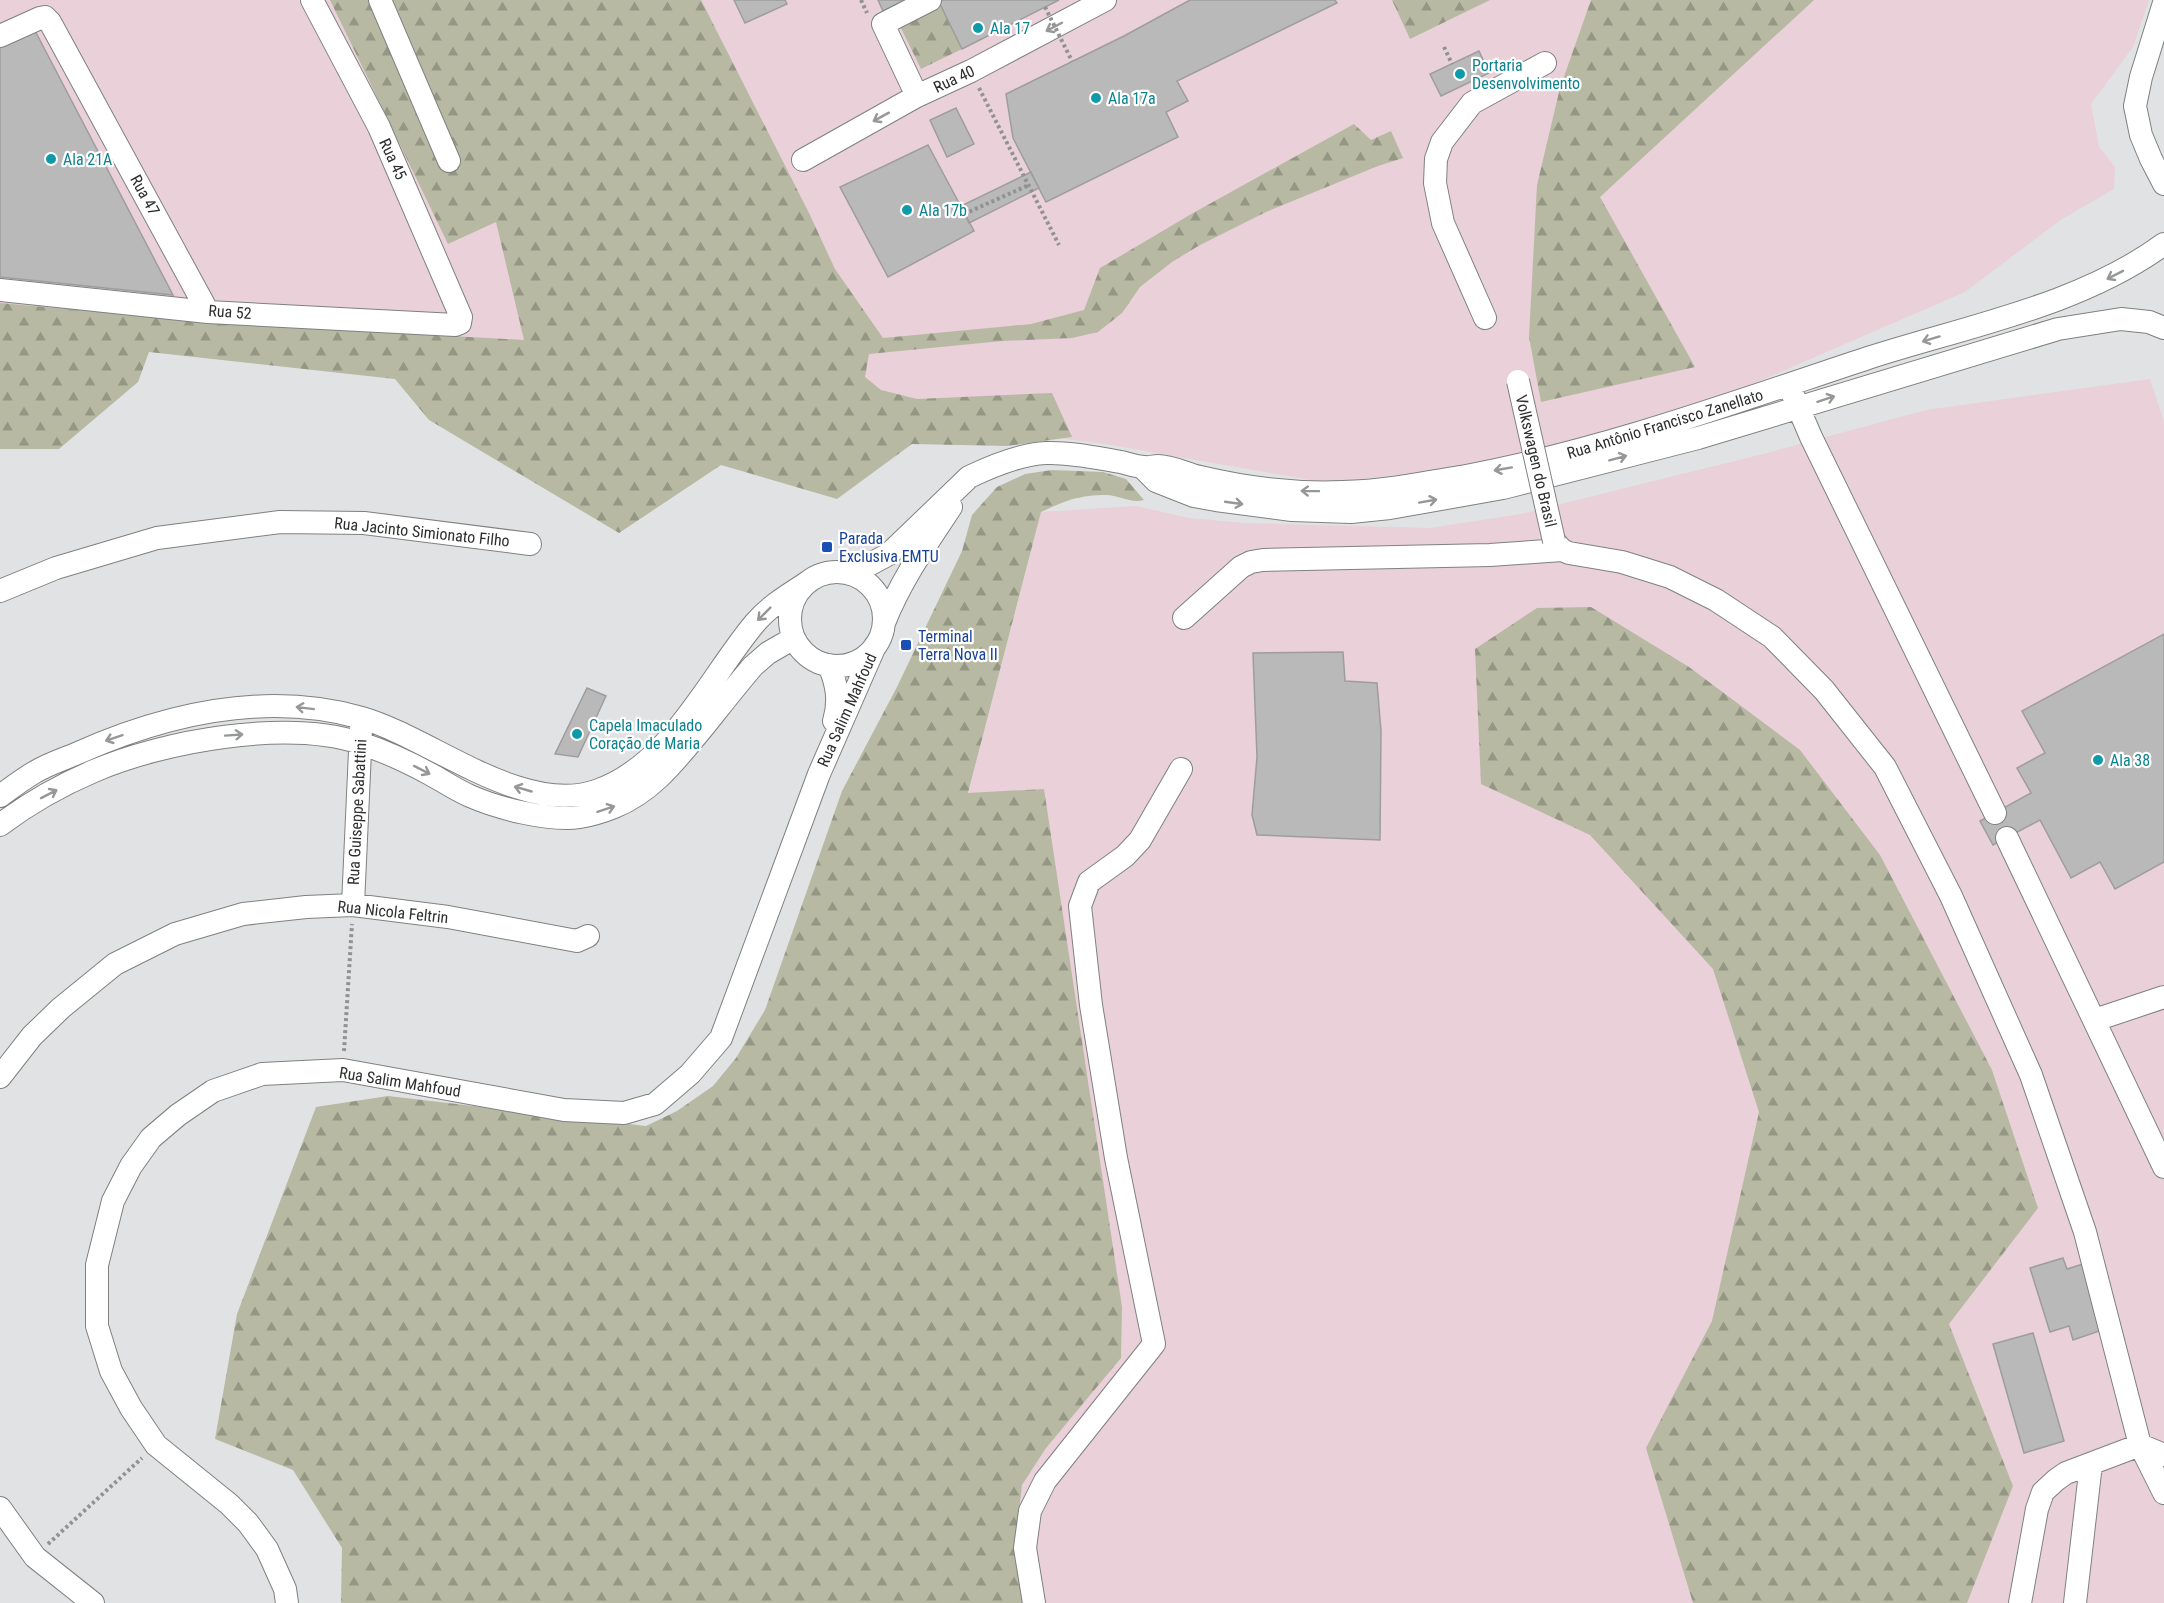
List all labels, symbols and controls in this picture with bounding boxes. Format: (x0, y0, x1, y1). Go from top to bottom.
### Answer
place label: Ala 17 (990, 19, 1030, 38)
marker: Ala 17 (971, 21, 985, 35)
one-way arrow (1046, 21, 1063, 33)
place label: Portaria Desenvolvimento (1472, 56, 1580, 93)
street label: Rua 40 (930, 61, 978, 97)
marker: Portaria Desenvolvimento (1453, 67, 1467, 81)
place label: Ala 17a (1108, 89, 1156, 108)
marker: Ala 17a (1089, 91, 1103, 105)
one-way arrow (872, 112, 890, 123)
street label: Rua 45 (375, 135, 411, 183)
place label: Ala 21A (63, 150, 112, 169)
marker: Ala 21A (44, 152, 58, 166)
street label: Rua 47 (126, 171, 164, 219)
place label: Ala 17b (919, 201, 967, 220)
marker: Ala 17b (900, 203, 914, 217)
one-way arrow (2106, 270, 2124, 281)
street label: Rua 52 (208, 301, 252, 323)
one-way arrow (1922, 334, 1941, 345)
street label: Rua Antônio Francisco Zanellato (1565, 385, 1765, 463)
street label: Volkswagen do Brasil (1512, 393, 1560, 529)
one-way arrow (1816, 393, 1835, 404)
one-way arrow (1608, 452, 1627, 464)
one-way arrow (1494, 464, 1514, 475)
one-way arrow (1301, 486, 1321, 497)
one-way arrow (1418, 496, 1437, 507)
one-way arrow (1224, 497, 1244, 508)
street label: Rua Jacinto Simionato Filho (333, 513, 511, 551)
place label: Parada Exclusiva EMTU (839, 529, 939, 566)
marker: Parada Exclusiva EMTU (820, 540, 834, 554)
one-way arrow (757, 606, 771, 621)
place label: Terminal Terra Nova II (918, 627, 998, 664)
marker: Terminal Terra Nova II (899, 638, 913, 652)
street label: Rua Salim Mahfoud (813, 650, 881, 770)
one-way arrow (296, 703, 316, 714)
place label: Capela Imaculado Coração de Maria (589, 716, 702, 753)
marker: Capela Imaculado Coração de Maria (570, 727, 584, 741)
one-way arrow (224, 730, 244, 741)
one-way arrow (105, 733, 124, 744)
street label: Rua Guiseppe Sabattini (344, 738, 370, 886)
place label: Ala 38 (2110, 751, 2150, 770)
marker: Ala 38 (2091, 753, 2105, 767)
one-way arrow (413, 765, 431, 776)
one-way arrow (514, 783, 533, 794)
one-way arrow (40, 787, 58, 799)
one-way arrow (596, 803, 615, 814)
street label: Rua Nicola Feltrin (337, 897, 449, 927)
street label: Rua Salim Mahfoud (338, 1063, 462, 1101)

